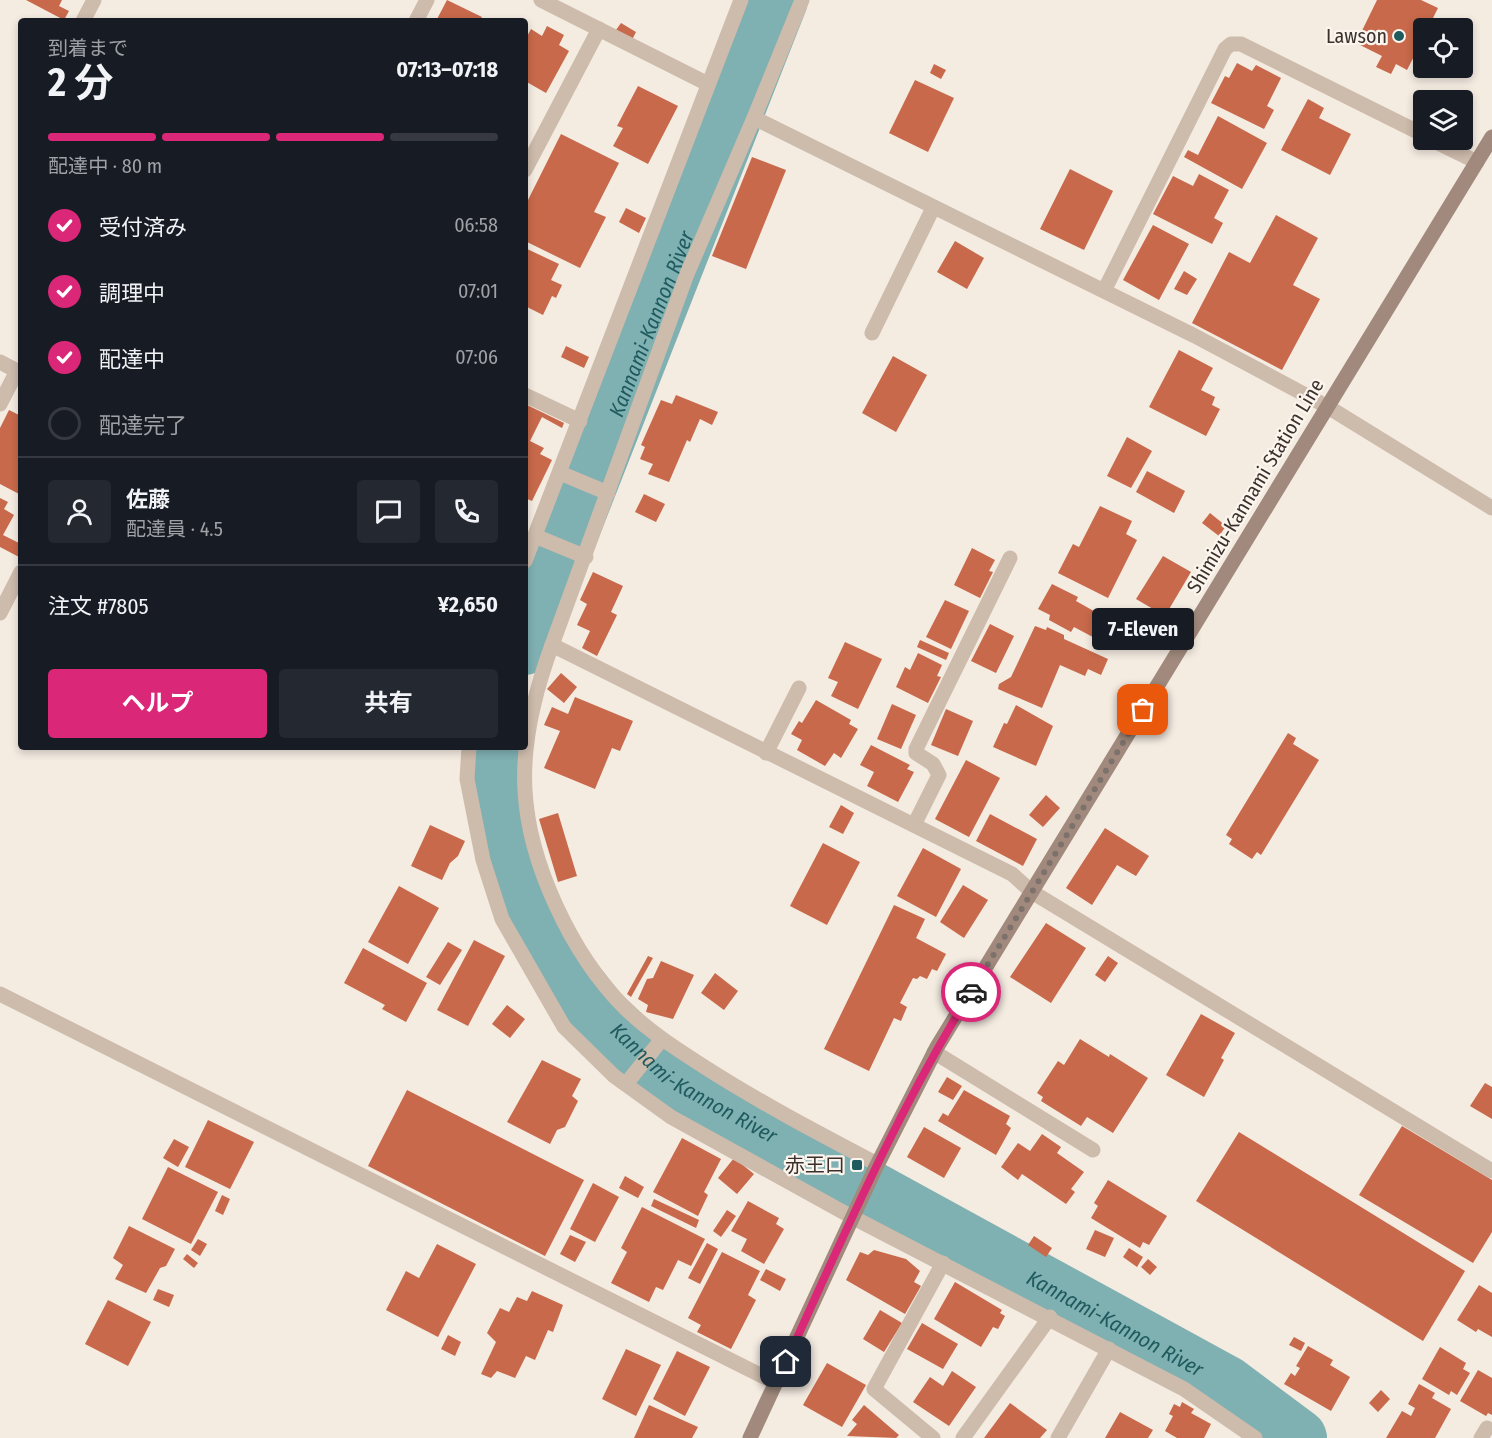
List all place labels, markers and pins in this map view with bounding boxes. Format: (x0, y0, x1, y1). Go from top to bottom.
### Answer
place label: Lawson (1326, 24, 1387, 48)
marker: Lawson (1392, 29, 1406, 43)
callout: 7-Eleven (1092, 608, 1194, 650)
pin (1117, 684, 1168, 735)
place label: 赤王口 (785, 1153, 845, 1177)
marker: 赤王口 (850, 1158, 864, 1172)
pin (760, 1336, 811, 1387)

